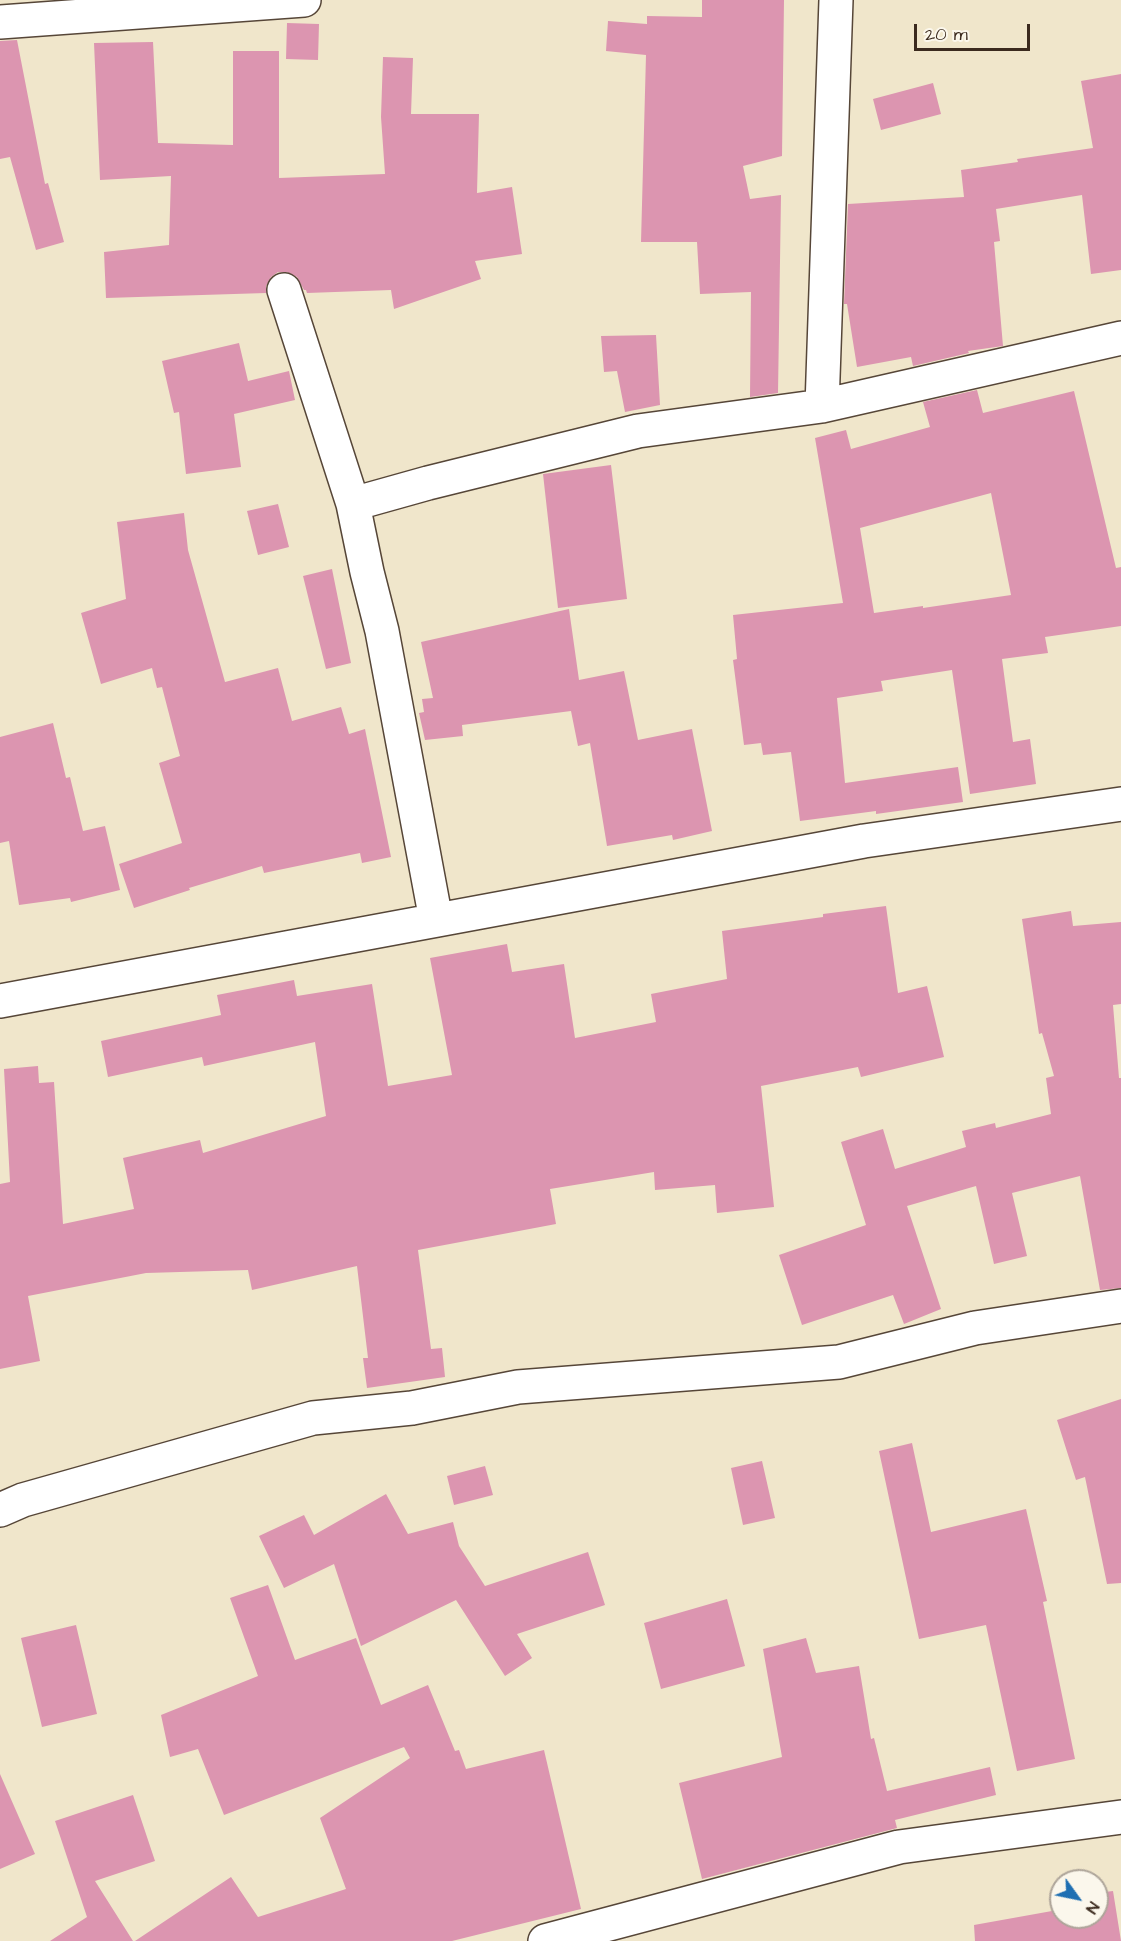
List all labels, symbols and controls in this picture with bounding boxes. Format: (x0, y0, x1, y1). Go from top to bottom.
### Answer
scale bar (917, 12, 1032, 50)
text: 20 m (925, 22, 968, 47)
north arrow (1049, 1869, 1109, 1929)
text: N (1080, 1898, 1104, 1918)

